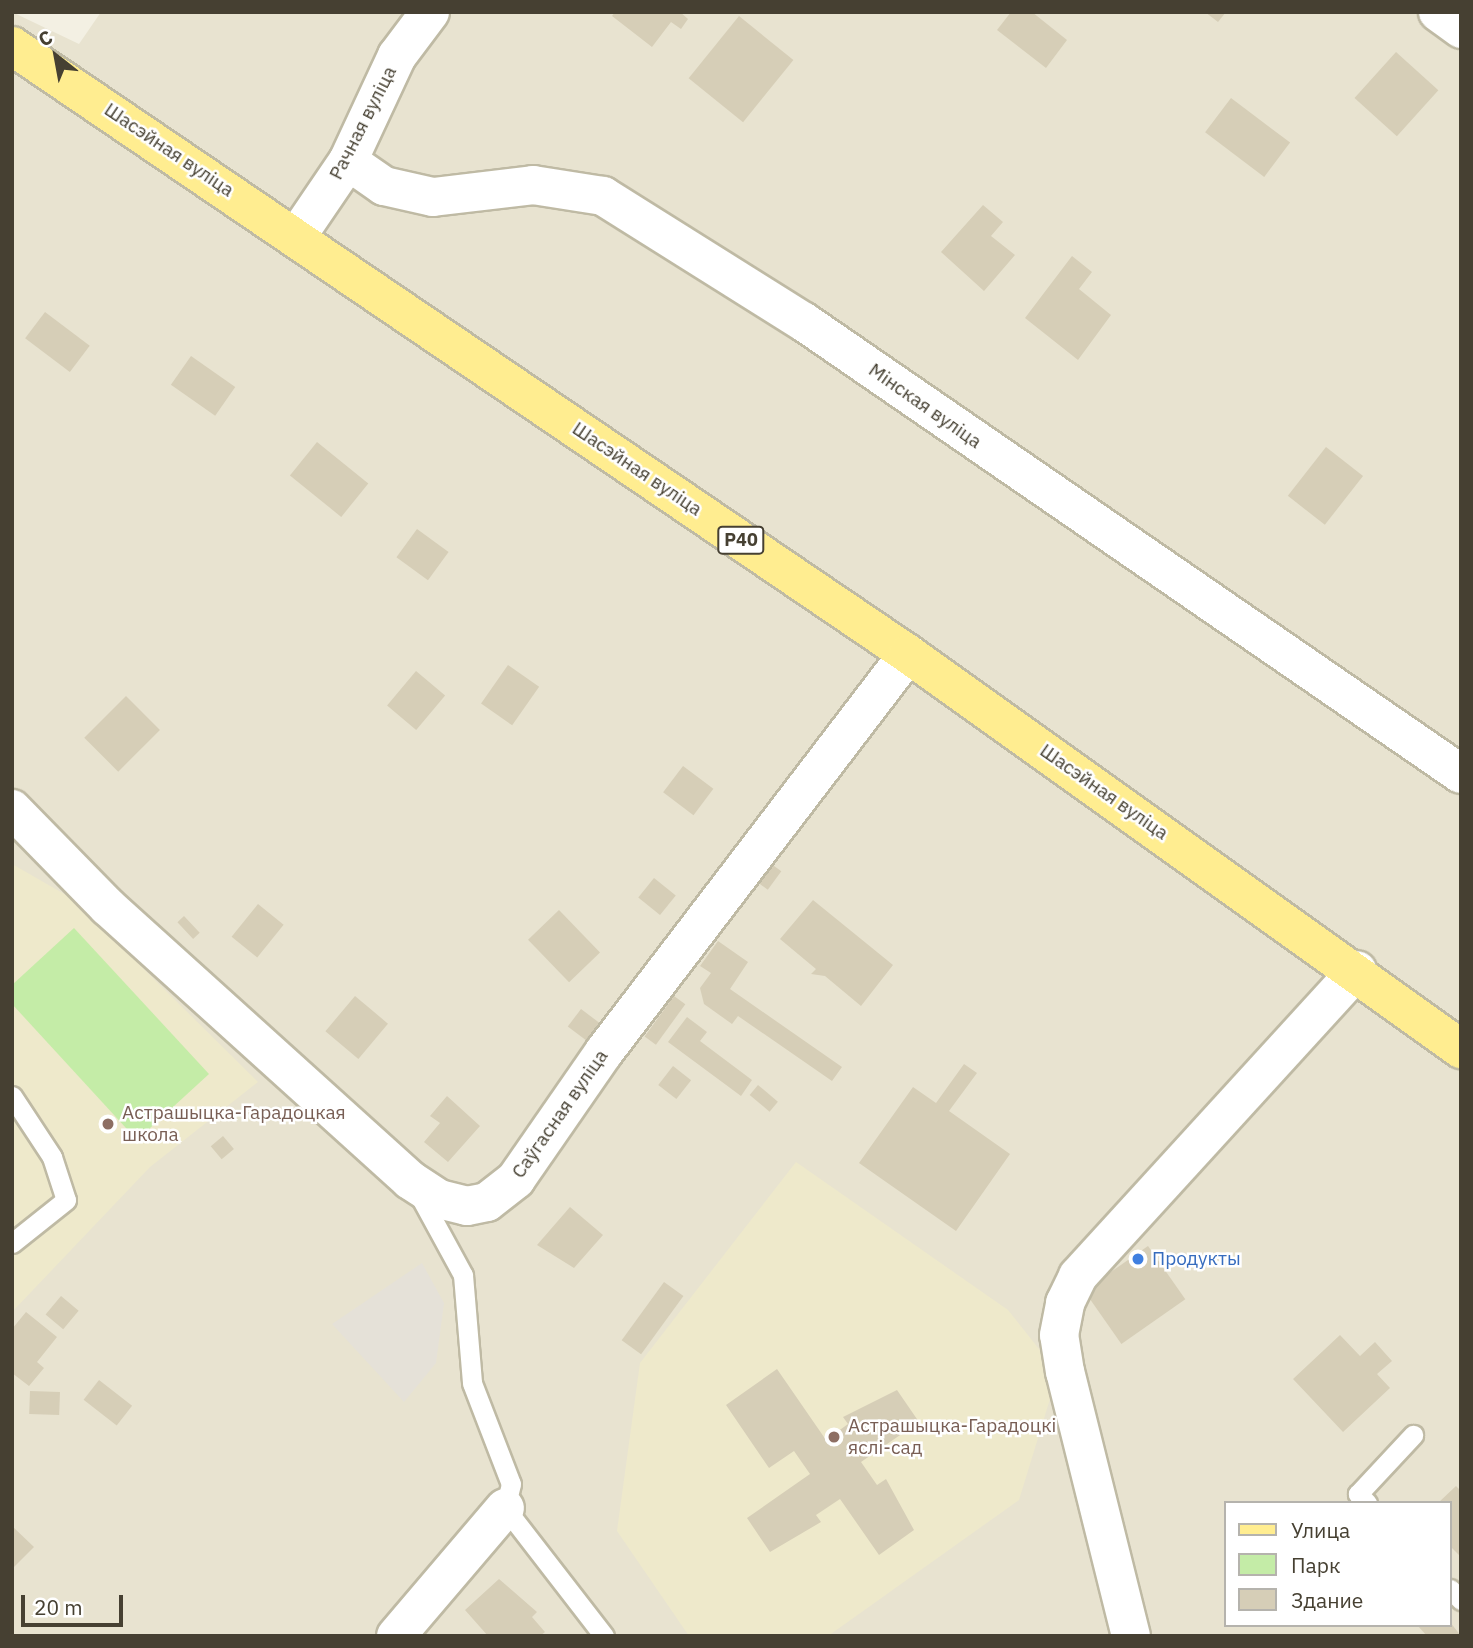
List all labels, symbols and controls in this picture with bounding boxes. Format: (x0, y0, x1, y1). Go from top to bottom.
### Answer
north arrow (21, 21, 91, 91)
text: С (34, 25, 57, 51)
street label: Рачная вуліца (325, 63, 401, 183)
street label: Шасэйная вуліца (100, 98, 238, 202)
street label: Мінская вуліца (864, 359, 986, 453)
street label: Шасэйная вуліца (568, 417, 706, 521)
road number: Р40 (716, 526, 766, 554)
street label: Шасэйная вуліца (1035, 739, 1173, 845)
street label: Саўгасная вуліца (507, 1045, 613, 1183)
place label: Астрашыцка-Гарадоцкая школа (122, 1102, 346, 1146)
marker: Астрашыцка-Гарадоцкая школа (100, 1116, 116, 1132)
place label: Продукты (1152, 1248, 1241, 1270)
marker: Продукты (1130, 1251, 1146, 1267)
place label: Астрашыцка-Гарадоцкі яслі-сад (848, 1415, 1056, 1459)
marker: Астрашыцка-Гарадоцкі яслі-сад (826, 1429, 842, 1445)
legend (1224, 1501, 1452, 1627)
text: Улица (1291, 1516, 1350, 1544)
text: Парк (1291, 1551, 1341, 1579)
scale bar (24, 1582, 126, 1626)
text: Здание (1291, 1586, 1363, 1614)
text: 20 m (34, 1593, 83, 1621)

